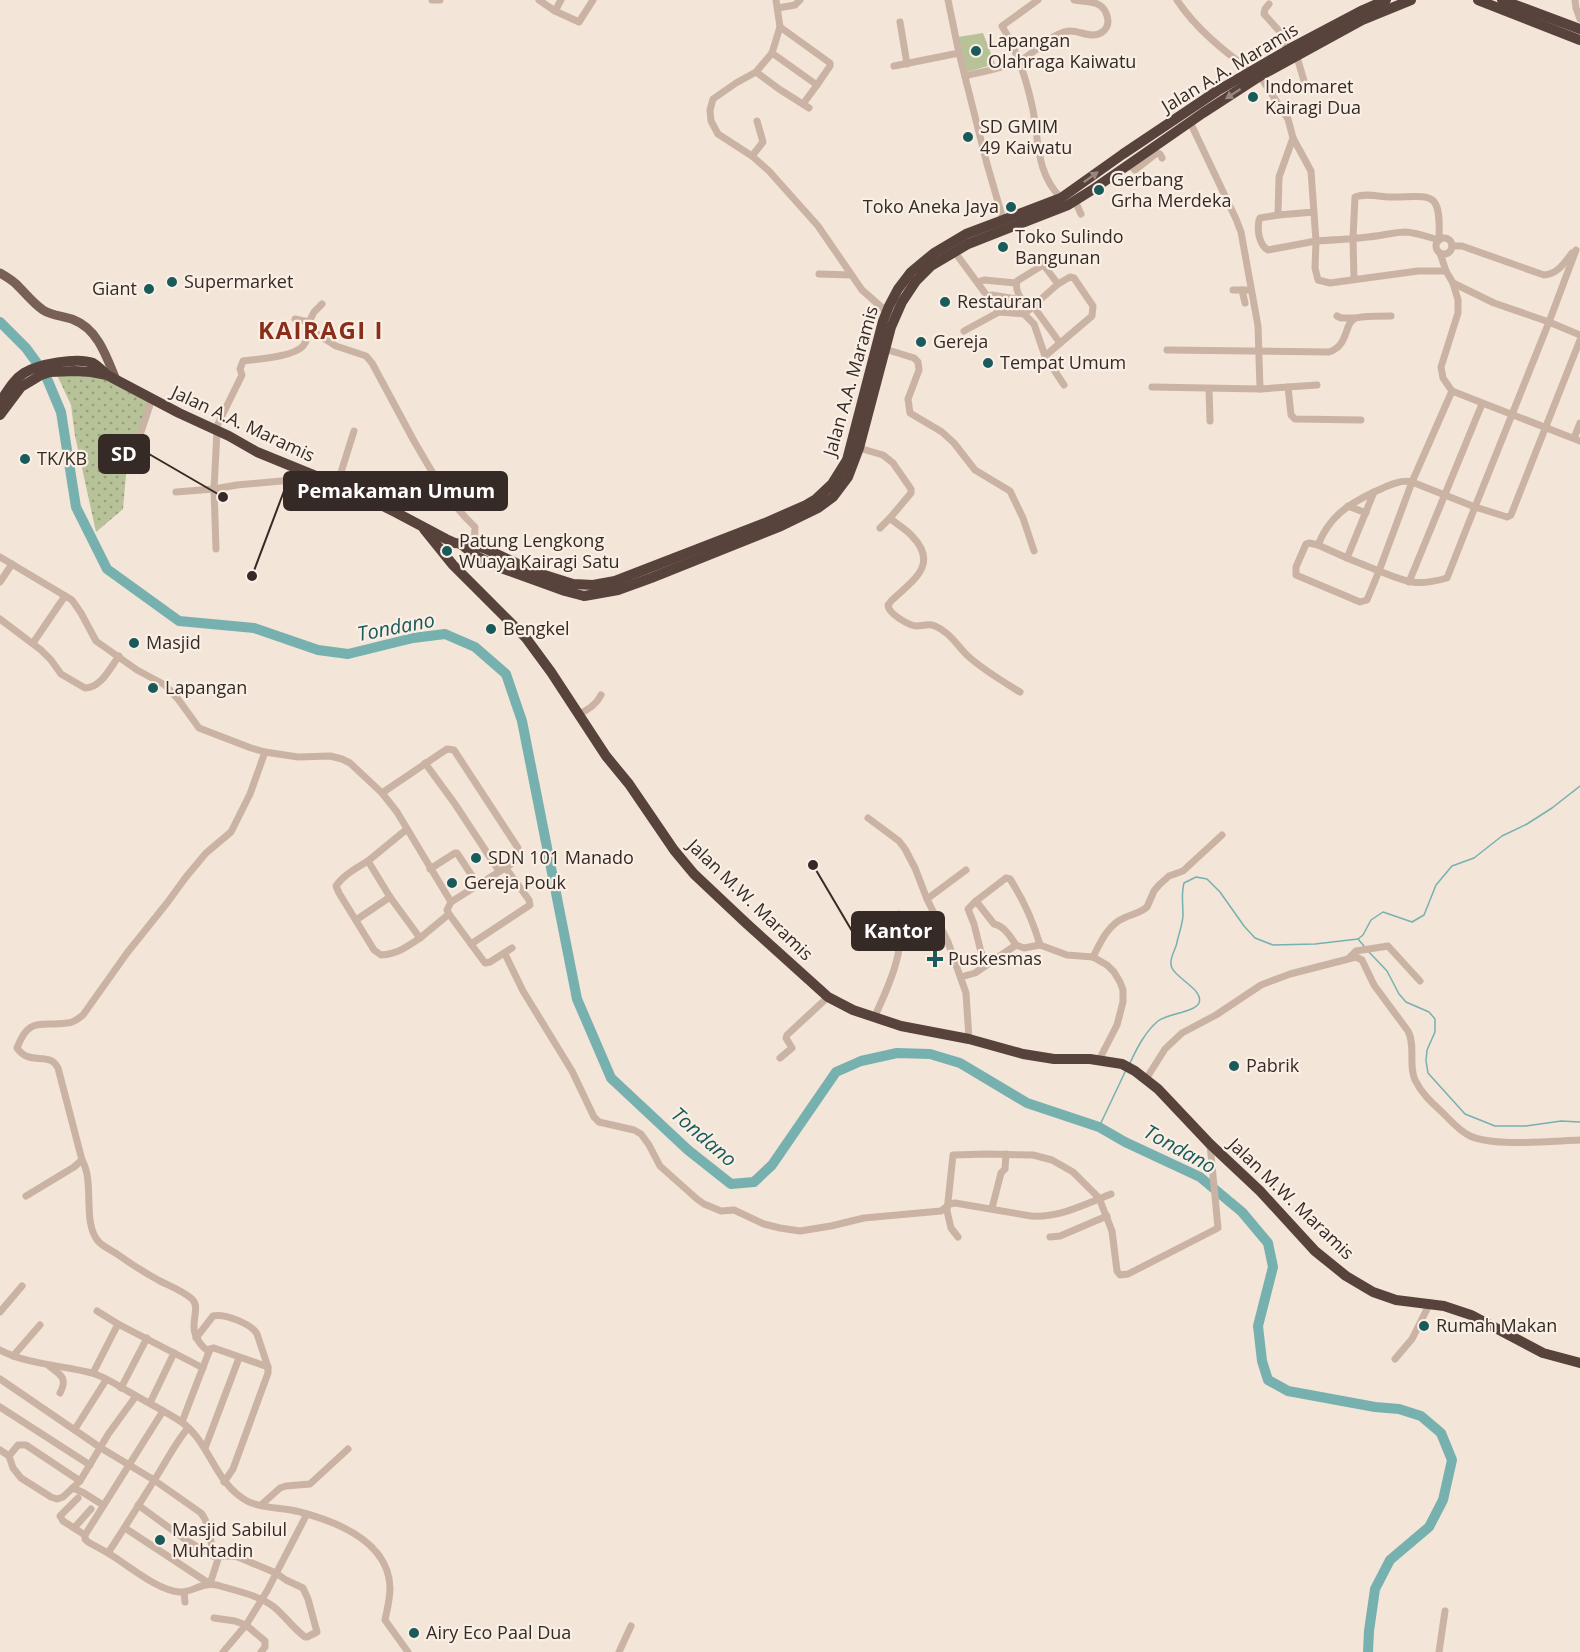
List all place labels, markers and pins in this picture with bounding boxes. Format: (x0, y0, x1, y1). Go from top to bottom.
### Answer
place label: Lapangan Olahraga Kaiwatu (988, 28, 1136, 73)
marker: Lapangan Olahraga Kaiwatu (969, 44, 983, 58)
place label: Indomaret Kairagi Dua (1265, 74, 1361, 119)
marker: Indomaret Kairagi Dua (1246, 90, 1260, 104)
place label: SD GMIM 49 Kaiwatu (980, 114, 1072, 159)
marker: SD GMIM 49 Kaiwatu (961, 130, 975, 144)
place label: Gerbang Grha Merdeka (1111, 167, 1231, 212)
marker: Gerbang Grha Merdeka (1092, 183, 1106, 197)
place label: Toko Aneka Jaya (863, 194, 999, 218)
marker: Toko Aneka Jaya (1004, 200, 1018, 214)
place label: Toko Sulindo Bangunan (1015, 224, 1124, 269)
marker: Toko Sulindo Bangunan (996, 240, 1010, 254)
place label: Supermarket (184, 269, 293, 293)
marker: Supermarket (165, 275, 179, 289)
place label: Giant (92, 276, 137, 300)
marker: Giant (142, 282, 156, 296)
place label: Restauran (957, 289, 1043, 313)
marker: Restauran (938, 295, 952, 309)
place label: Gereja (933, 329, 988, 353)
marker: Gereja (914, 335, 928, 349)
place label: Tempat Umum (1000, 350, 1126, 374)
marker: Tempat Umum (981, 356, 995, 370)
callout: SD (99, 435, 149, 473)
place label: TK/KB (37, 446, 87, 470)
marker: TK/KB (18, 452, 32, 466)
callout: Pemakaman Umum (284, 472, 507, 510)
place label: Patung Lengkong Wuaya Kairagi Satu (459, 528, 620, 573)
marker: Patung Lengkong Wuaya Kairagi Satu (440, 544, 454, 558)
place label: Bengkel (503, 616, 570, 640)
marker: Bengkel (484, 622, 498, 636)
place label: Masjid (146, 630, 201, 654)
marker: Masjid (127, 636, 141, 650)
place label: Lapangan (165, 675, 247, 699)
marker: Lapangan (146, 681, 160, 695)
place label: SDN 101 Manado (488, 845, 634, 869)
marker: SDN 101 Manado (469, 851, 483, 865)
place label: Gereja Pouk (464, 870, 567, 894)
marker: Gereja Pouk (445, 876, 459, 890)
callout: Kantor (852, 912, 944, 950)
place label: Puskesmas (948, 946, 1042, 970)
marker: Puskesmas (926, 950, 944, 968)
place label: Pabrik (1246, 1053, 1300, 1077)
marker: Pabrik (1227, 1059, 1241, 1073)
place label: Rumah Makan (1436, 1313, 1557, 1337)
marker: Rumah Makan (1417, 1319, 1431, 1333)
place label: Masjid Sabilul Muhtadin (172, 1517, 287, 1562)
marker: Masjid Sabilul Muhtadin (153, 1533, 167, 1547)
place label: Airy Eco Paal Dua (426, 1620, 571, 1644)
marker: Airy Eco Paal Dua (407, 1626, 421, 1640)

